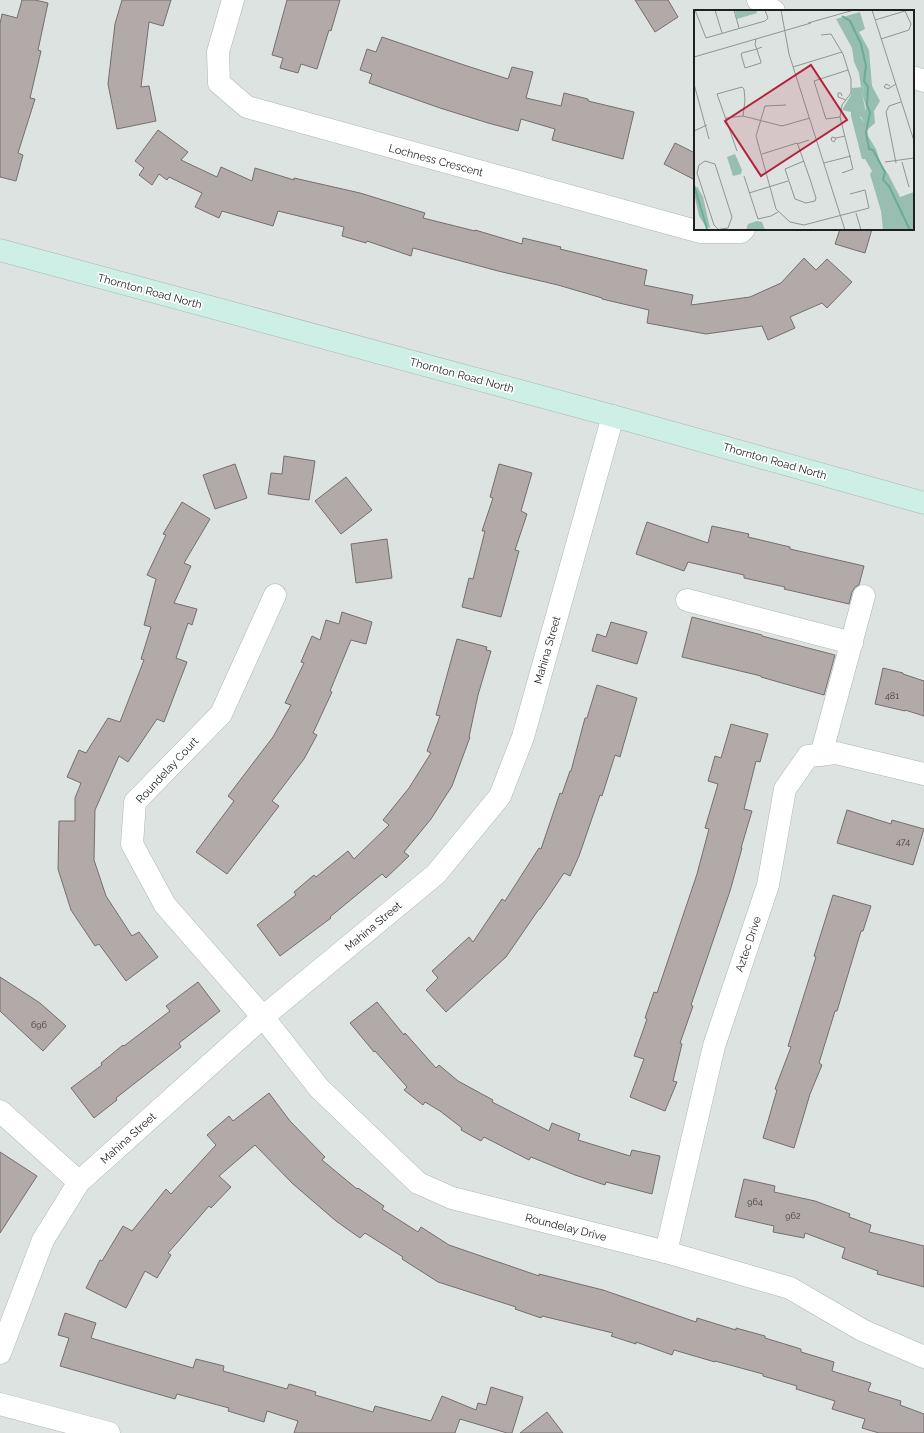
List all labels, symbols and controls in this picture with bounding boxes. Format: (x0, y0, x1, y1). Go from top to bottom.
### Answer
inset map (694, 10, 914, 230)
street label: Lochness Crescent (387, 142, 485, 179)
street label: Thornton Road North (96, 271, 203, 312)
street label: Thornton Road North (408, 355, 515, 396)
street label: Thornton Road North (721, 440, 828, 483)
street label: Mahina Street (532, 614, 563, 686)
house number: 481 (885, 691, 899, 701)
street label: Roundelay Court (134, 735, 201, 806)
house number: 474 (896, 837, 910, 847)
street label: Mahina Street (342, 899, 405, 954)
street label: Aztec Drive (733, 914, 764, 974)
house number: 696 (31, 1020, 48, 1030)
street label: Mahina Street (98, 1110, 159, 1167)
house number: 964 (747, 1197, 763, 1207)
street label: Roundelay Drive (524, 1211, 608, 1244)
house number: 962 (785, 1211, 801, 1221)

